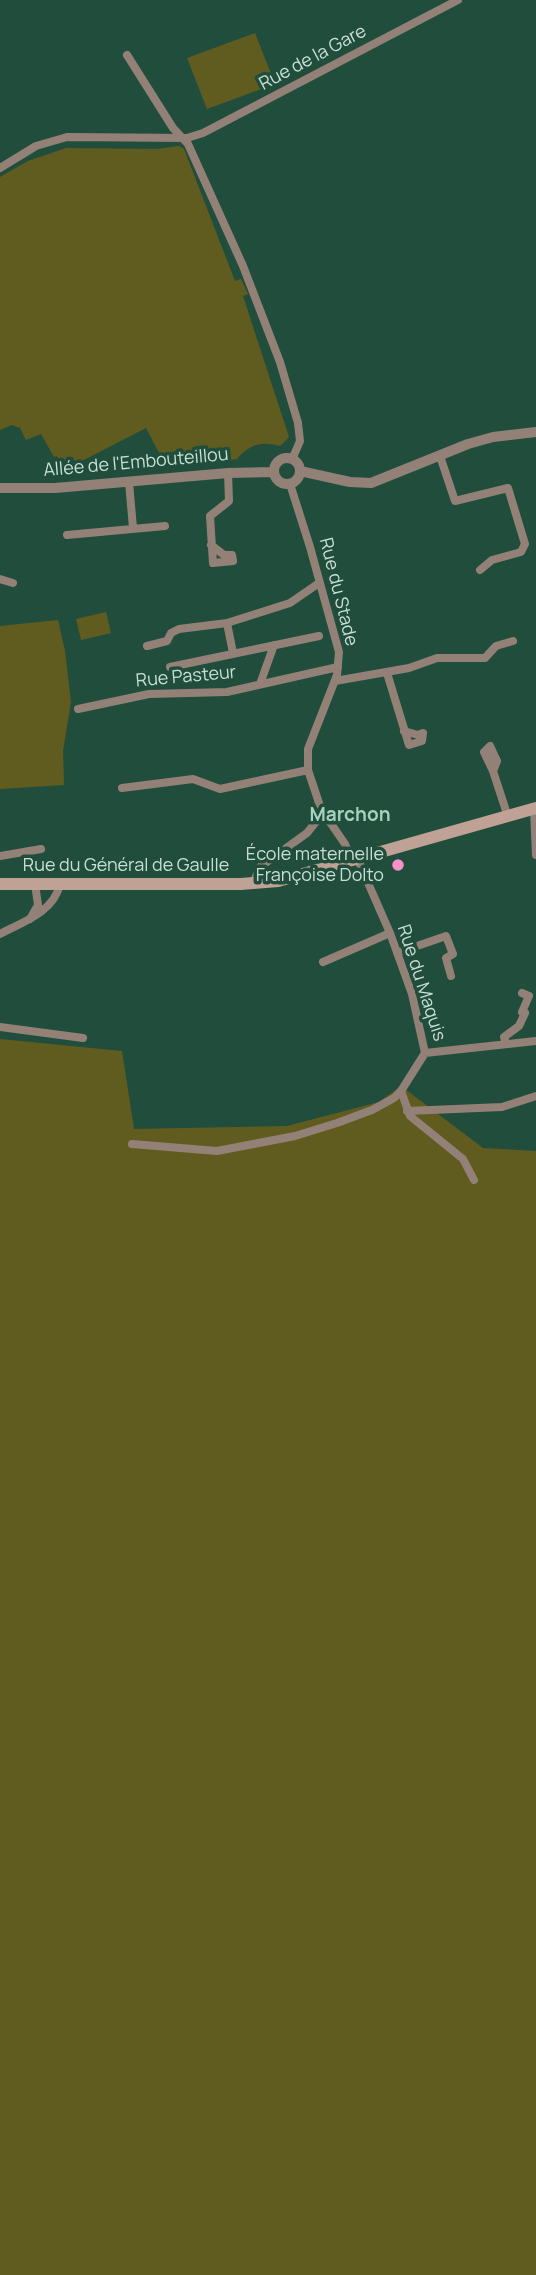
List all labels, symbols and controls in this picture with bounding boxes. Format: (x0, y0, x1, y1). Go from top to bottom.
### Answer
street label: Rue de la Gare (256, 21, 370, 95)
street label: Allée de l'Embouteillou (43, 444, 229, 482)
street label: Rue du Stade (314, 536, 362, 648)
street label: Rue Pasteur (135, 662, 237, 692)
district label: Marchon (309, 805, 391, 827)
place label: École maternelle Françoise Dolto (246, 844, 384, 886)
street label: Rue du Général de Gaulle (23, 855, 229, 877)
marker: École maternelle Françoise Dolto (390, 857, 406, 873)
street label: Rue du Maquis (392, 922, 450, 1044)

